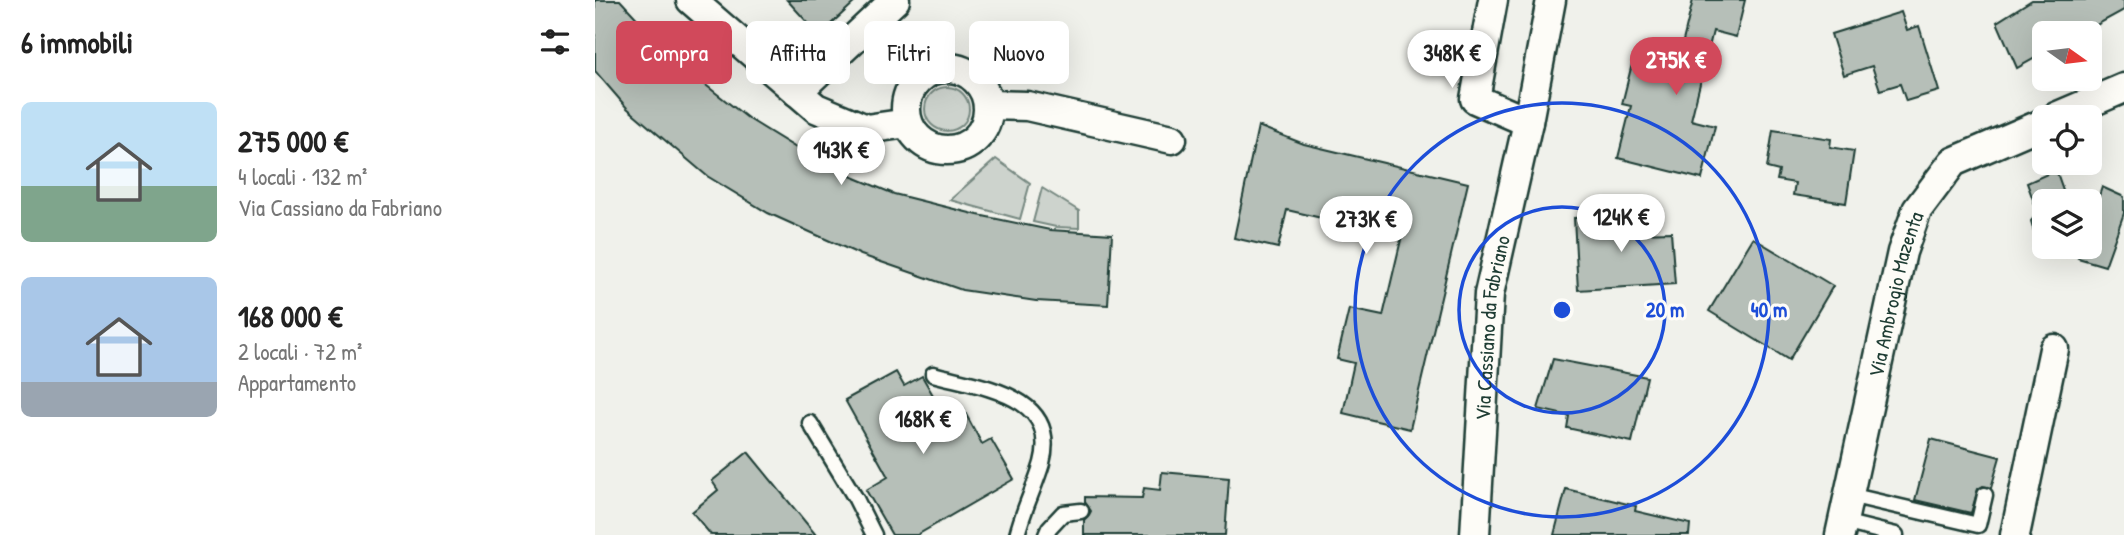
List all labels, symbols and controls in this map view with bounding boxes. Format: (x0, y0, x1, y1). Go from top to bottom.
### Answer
chip: Compra (616, 21, 732, 84)
chip: Affitta (746, 21, 850, 84)
chip: Filtri (864, 21, 955, 84)
chip: Nuovo (969, 21, 1069, 84)
north arrow (2032, 21, 2102, 91)
map controls (2032, 21, 2102, 259)
text: 6 immobili (21, 22, 133, 62)
icon: filters (536, 23, 574, 61)
pin: 348K € (1395, 31, 1509, 90)
text: 348K € (1423, 37, 1481, 68)
pin: 275K € (1619, 38, 1733, 97)
text: 275K € (1646, 44, 1706, 75)
button: locate (2032, 105, 2102, 175)
text: 275 000 € (238, 121, 348, 161)
pin: 143K € (784, 128, 898, 187)
icon: home (77, 130, 161, 214)
text: 143K € (813, 134, 869, 165)
text: 4 locali · 132 m² (238, 161, 367, 192)
button: layers (2032, 189, 2102, 259)
text: Via Cassiano da Fabriano (238, 192, 442, 223)
pin: 124K € (1564, 194, 1678, 254)
pin: 273K € (1309, 196, 1423, 256)
text: 124K € (1593, 201, 1649, 232)
text: 273K € (1336, 203, 1396, 234)
street label: Via Ambrogio Mazenta (1861, 207, 1930, 380)
street label: Via Cassiano da Fabriano (1467, 232, 1516, 421)
text: 20 m (1646, 295, 1684, 324)
text: 40 m (1751, 295, 1787, 324)
text: 168 000 € (238, 296, 342, 336)
centre of rings (1550, 298, 1574, 322)
icon: home (77, 305, 161, 389)
text: 2 locali · 72 m² (238, 336, 362, 367)
text: Appartamento (238, 367, 356, 398)
pin: 168K € (866, 396, 980, 456)
text: 168K € (895, 403, 951, 434)

